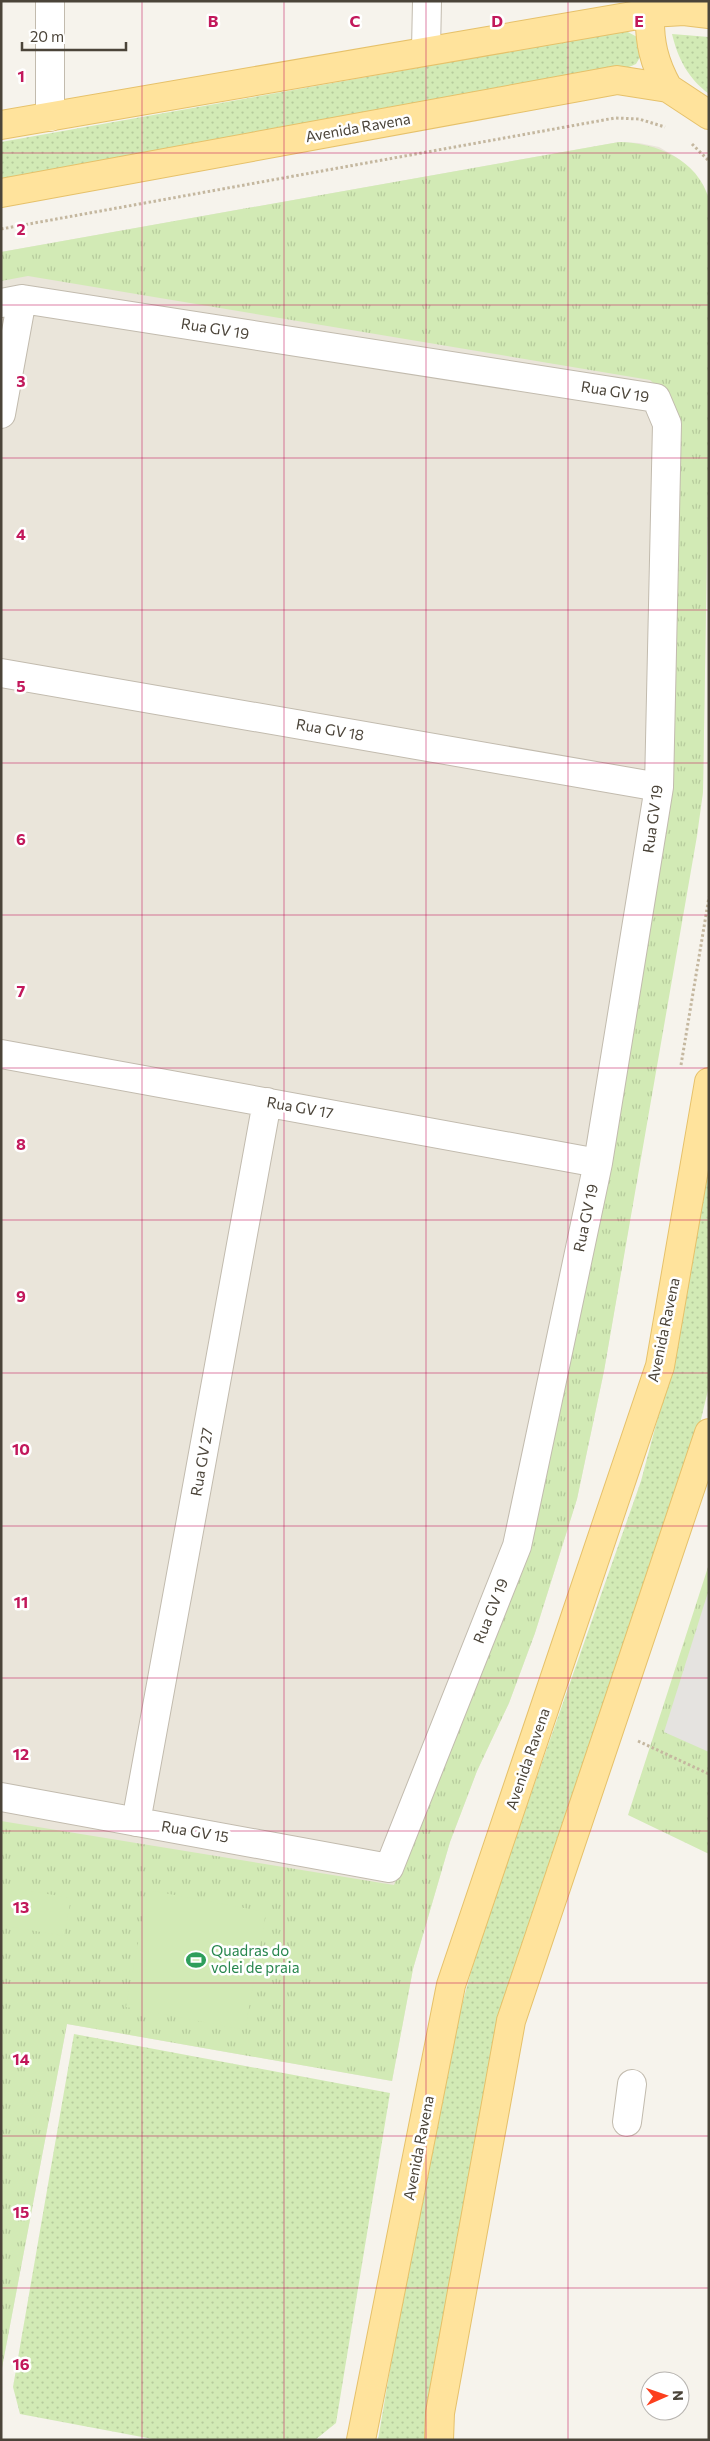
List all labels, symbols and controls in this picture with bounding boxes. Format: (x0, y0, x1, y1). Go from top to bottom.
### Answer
text: B (208, 11, 219, 30)
text: C (350, 11, 361, 30)
text: D (491, 11, 503, 30)
text: E (634, 11, 644, 30)
scale bar (22, 20, 126, 52)
text: 20 m (30, 27, 64, 45)
text: 1 (17, 66, 25, 85)
street label: Avenida Ravena (304, 109, 412, 145)
text: 2 (16, 219, 26, 238)
street label: Rua GV 19 (180, 314, 251, 342)
text: 3 (16, 371, 26, 390)
street label: Rua GV 19 (580, 377, 651, 405)
text: 4 (16, 524, 26, 543)
text: 5 (16, 676, 26, 695)
street label: Rua GV 18 (295, 714, 366, 744)
street label: Rua GV 19 (638, 784, 666, 854)
text: 6 (16, 829, 26, 848)
text: 7 (17, 981, 26, 1000)
street label: Rua GV 17 (265, 1092, 335, 1122)
text: 8 (16, 1134, 26, 1153)
street label: Rua GV 19 (569, 1182, 601, 1253)
street label: Avenida Ravena (643, 1276, 683, 1384)
text: 9 (16, 1286, 26, 1305)
street label: Rua GV 27 (186, 1426, 216, 1498)
text: 10 (12, 1439, 30, 1458)
street label: Rua GV 19 (469, 1575, 511, 1646)
text: 11 (14, 1592, 28, 1611)
street label: Avenida Ravena (501, 1705, 553, 1812)
text: 12 (13, 1744, 29, 1763)
street label: Rua GV 15 (160, 1816, 230, 1846)
text: 13 (13, 1897, 29, 1916)
place label: Quadras do volei de praia (211, 1941, 300, 1976)
sports icon: Quadras do volei de praia (185, 1949, 207, 1971)
text: 14 (12, 2049, 30, 2068)
street label: Avenida Ravena (399, 2094, 437, 2202)
text: 15 (13, 2202, 29, 2221)
text: 16 (12, 2354, 30, 2373)
north arrow (640, 2371, 690, 2421)
text: N (670, 2390, 687, 2401)

